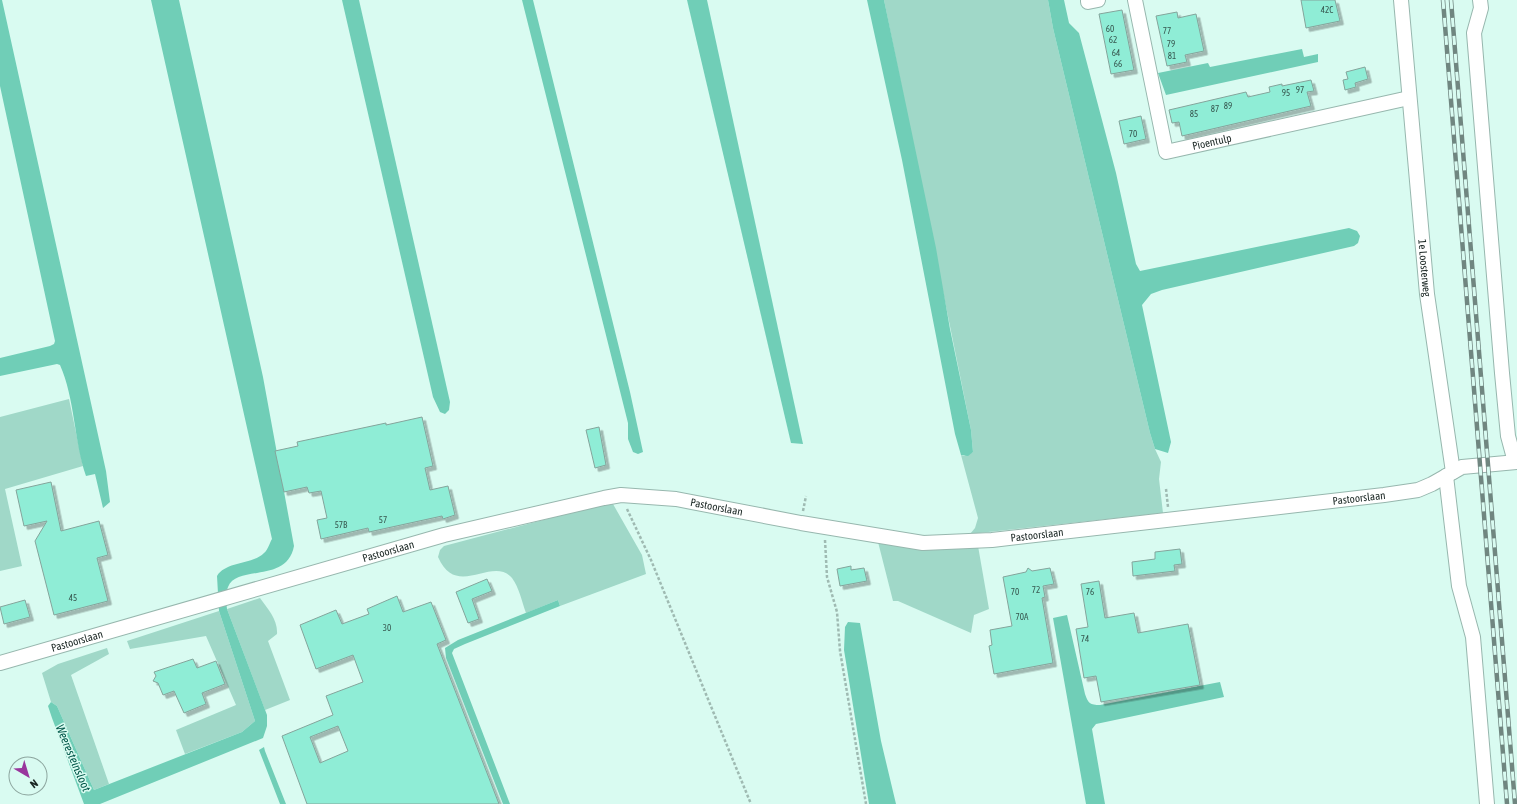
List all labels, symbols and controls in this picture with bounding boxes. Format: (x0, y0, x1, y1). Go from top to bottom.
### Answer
house number: 42C (1321, 5, 1333, 15)
house number: 60 (1106, 24, 1114, 34)
house number: 77 (1163, 26, 1171, 36)
house number: 62 (1109, 35, 1117, 45)
house number: 79 (1167, 39, 1175, 49)
house number: 64 (1112, 48, 1120, 58)
house number: 81 (1168, 51, 1176, 61)
house number: 66 (1114, 59, 1122, 69)
house number: 97 (1296, 85, 1304, 95)
house number: 95 (1282, 88, 1290, 98)
house number: 89 (1224, 101, 1232, 111)
house number: 87 (1211, 104, 1219, 114)
house number: 85 (1190, 109, 1198, 119)
house number: 70 (1129, 129, 1137, 139)
street label: Pioentulp (1191, 132, 1233, 152)
street label: 1e Loosterweg (1416, 239, 1433, 298)
street label: Pastoorslaan (1332, 489, 1386, 507)
street label: Pastoorslaan (689, 496, 744, 518)
house number: 57 (379, 515, 387, 525)
house number: 57B (335, 520, 348, 530)
street label: Pastoorslaan (1010, 526, 1064, 544)
street label: Pastoorslaan (361, 538, 415, 564)
house number: 72 (1032, 585, 1040, 595)
house number: 70 (1011, 587, 1019, 597)
house number: 76 (1086, 587, 1094, 597)
house number: 45 (69, 593, 77, 603)
house number: 70A (1016, 612, 1029, 622)
house number: 30 (383, 623, 391, 633)
street label: Pastoorslaan (50, 628, 104, 654)
house number: 74 (1081, 634, 1089, 644)
water label: Weeresteinsloot (53, 722, 94, 794)
north arrow (8, 756, 48, 796)
text: N (28, 777, 40, 791)

